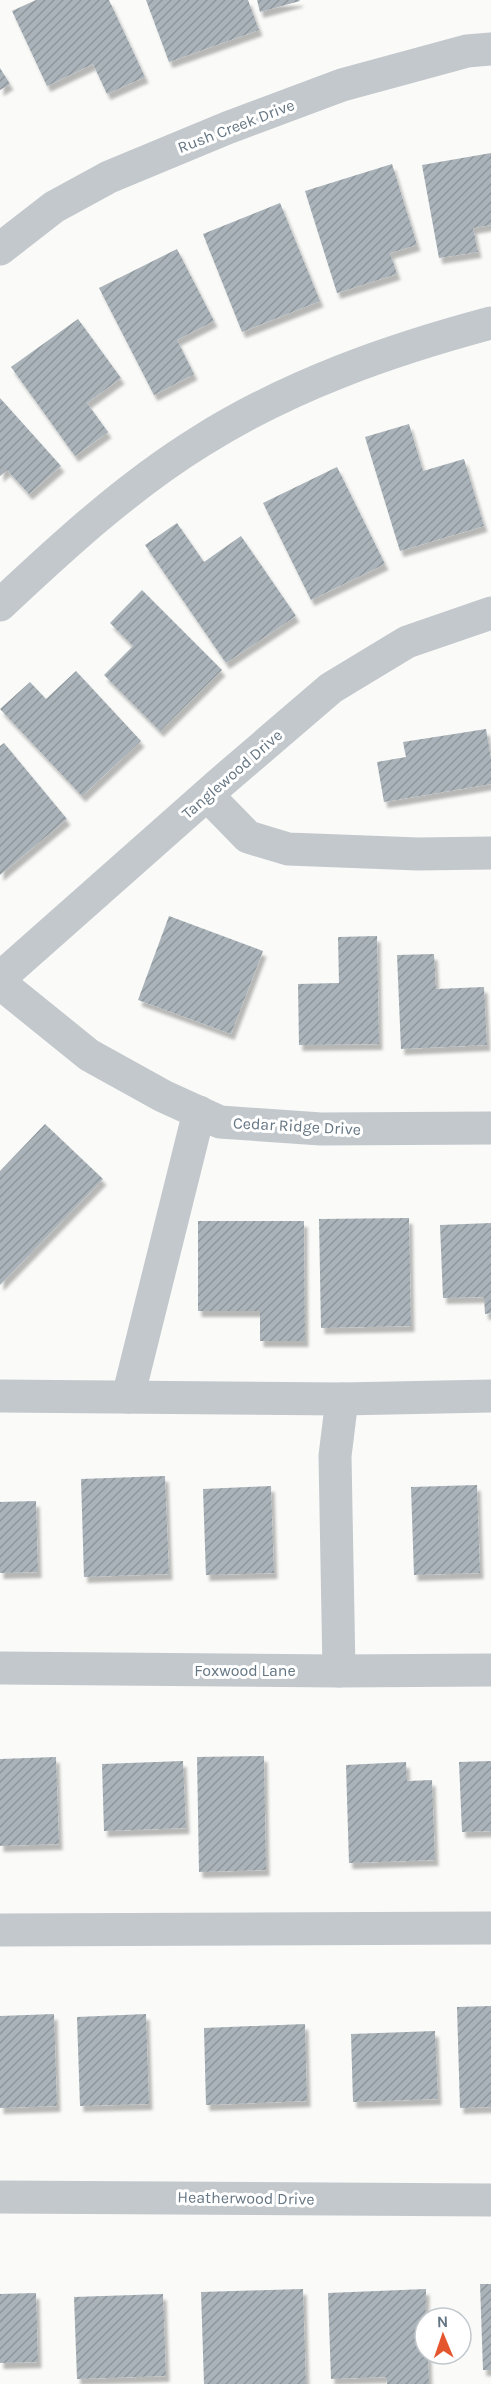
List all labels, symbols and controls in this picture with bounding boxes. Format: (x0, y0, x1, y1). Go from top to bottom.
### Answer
street label: Rush Creek Drive (175, 95, 297, 157)
street label: Tanglewood Drive (178, 725, 286, 823)
street label: Cedar Ridge Drive (232, 1113, 362, 1139)
street label: Foxwood Lane (194, 1661, 296, 1680)
street label: Heatherwood Drive (177, 2187, 315, 2209)
north arrow (413, 2306, 473, 2366)
text: N (436, 2312, 449, 2331)

